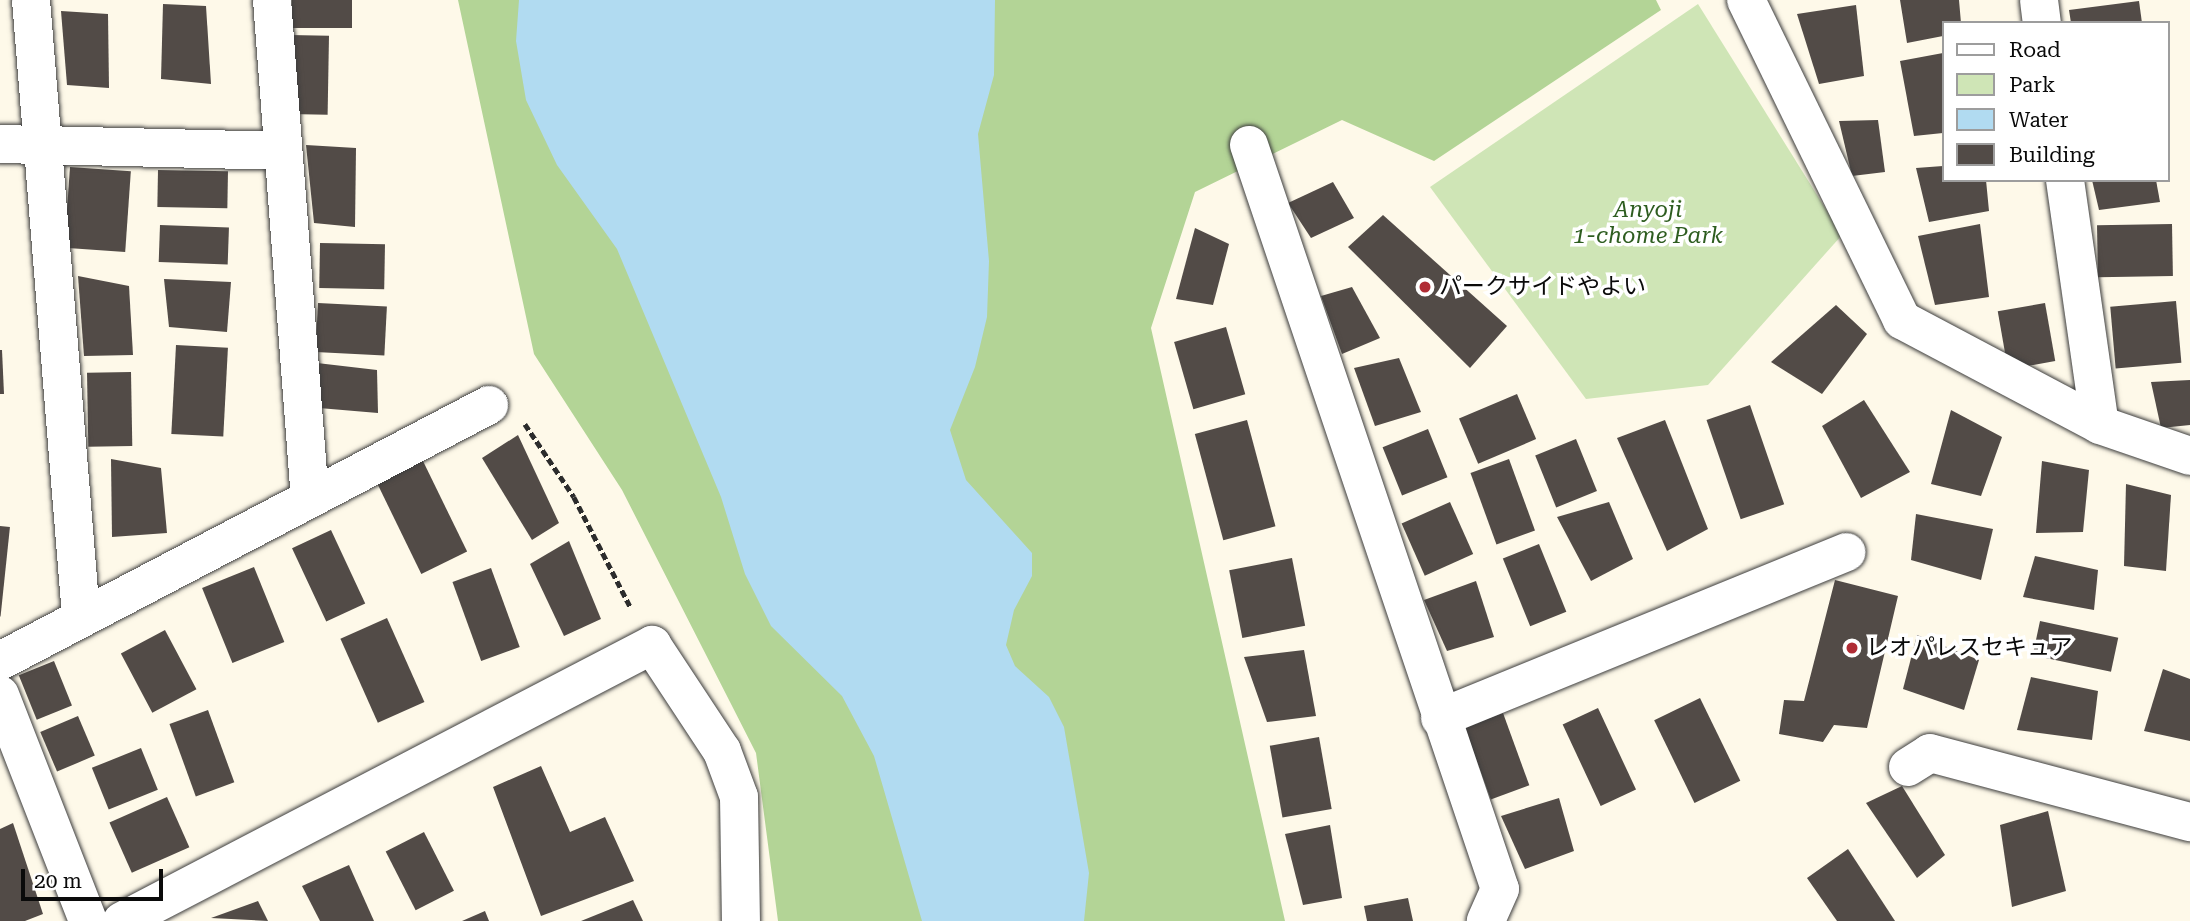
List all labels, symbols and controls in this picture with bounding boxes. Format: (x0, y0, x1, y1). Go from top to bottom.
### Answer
legend (1941, 21, 2169, 182)
text: Road (2009, 38, 2061, 62)
text: Park (2009, 73, 2055, 97)
text: Water (2009, 108, 2068, 132)
text: Building (2009, 143, 2095, 167)
park label: Anyoji 1-chome Park (1573, 196, 1723, 250)
place label: パークサイドやよい (1439, 273, 1646, 301)
marker: パークサイドやよい (1417, 279, 1433, 295)
place label: レオパレスセキュア (1866, 634, 2073, 662)
marker: レオパレスセキュア (1844, 640, 1860, 656)
scale bar (24, 855, 166, 899)
text: 20 m (34, 869, 82, 893)

